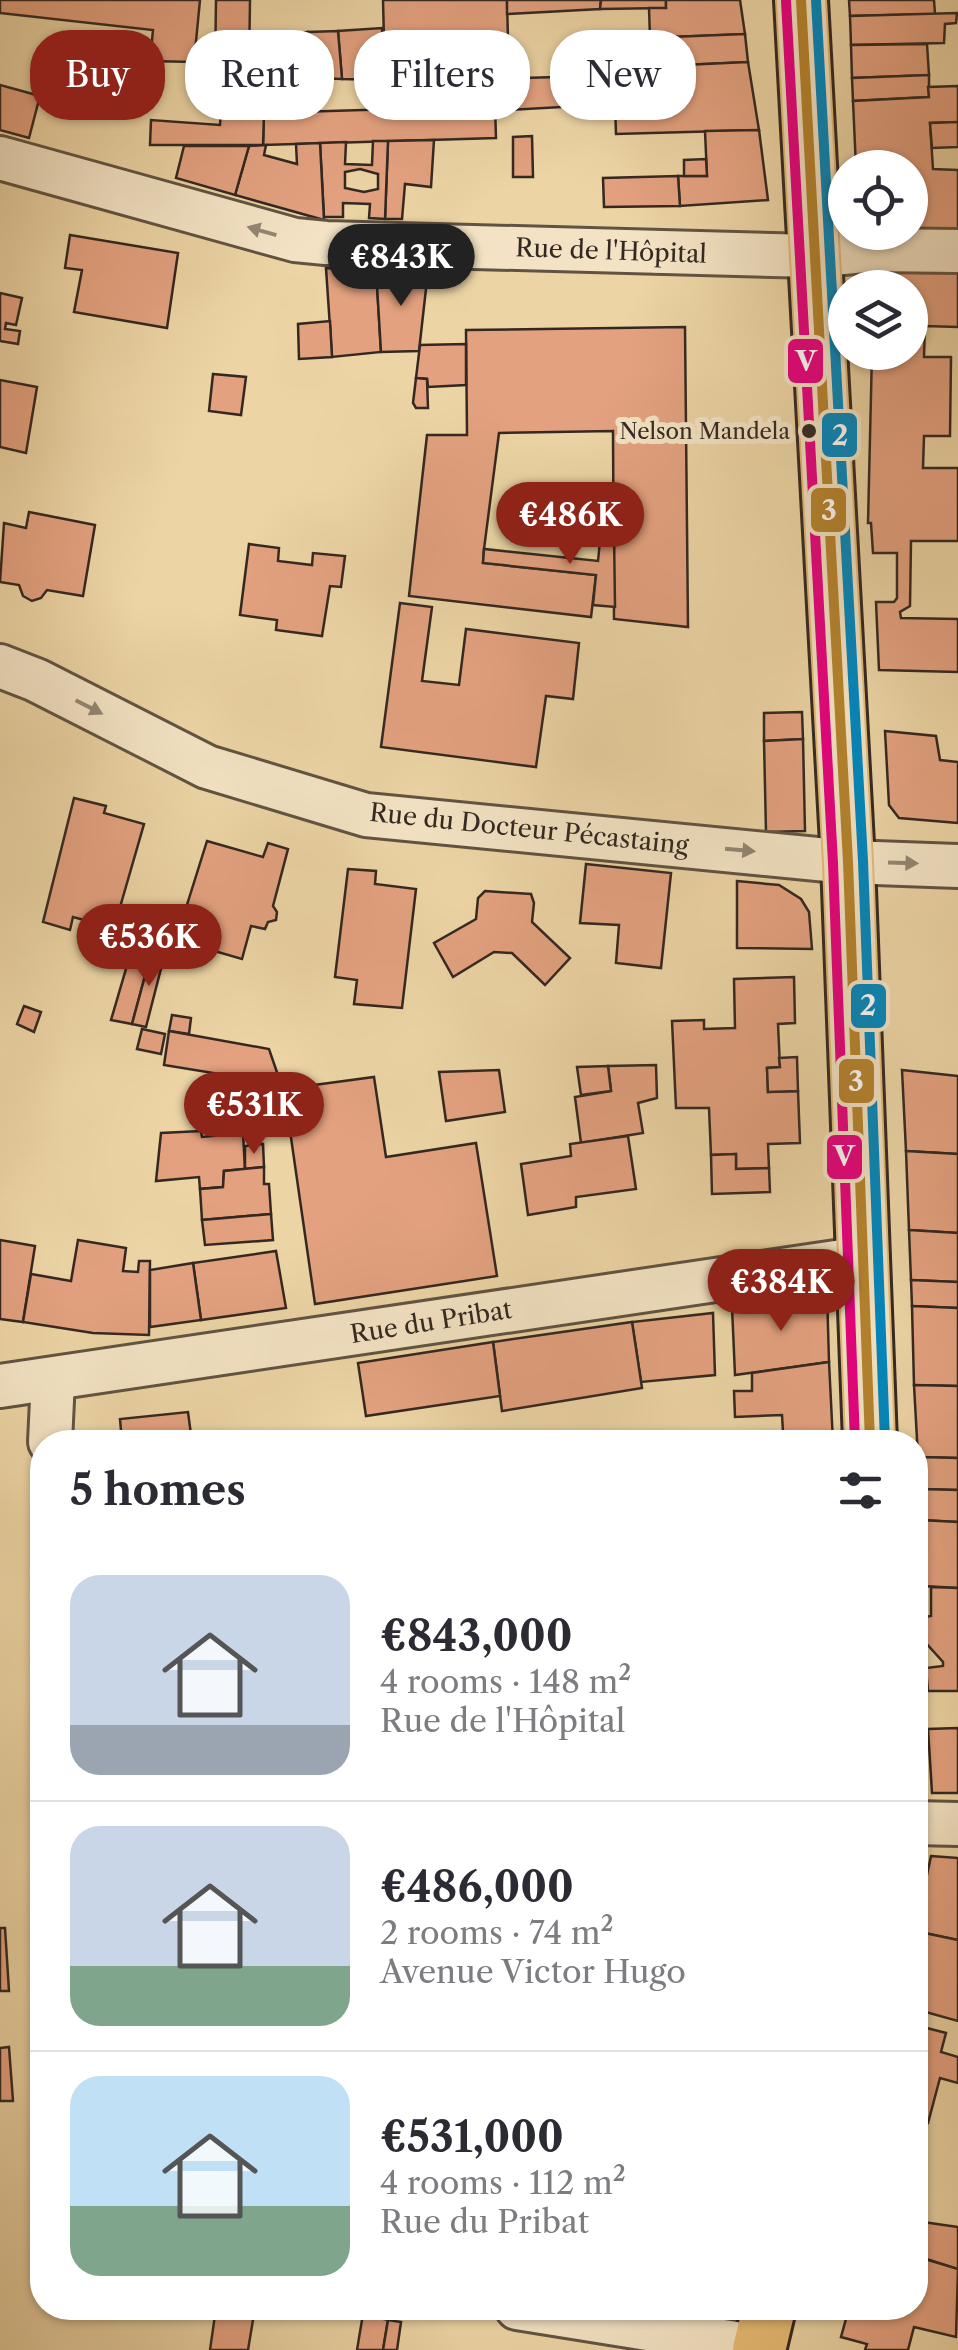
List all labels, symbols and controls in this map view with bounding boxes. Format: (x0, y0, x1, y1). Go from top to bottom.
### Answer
chip: Buy (30, 30, 165, 120)
chip: Rent (185, 30, 334, 120)
chip: Filters (354, 30, 530, 120)
chip: New (550, 30, 696, 120)
map controls (828, 150, 928, 370)
button: locate (828, 150, 928, 250)
one-way arrow (246, 222, 277, 238)
pin: €843K (331, 224, 471, 309)
street label: Rue de l'Hôpital (515, 232, 707, 270)
text: €843K (350, 237, 452, 276)
button: layers (828, 270, 928, 370)
line badge: V (786, 337, 825, 385)
text: V (794, 344, 818, 378)
line badge: 2 (820, 411, 859, 459)
place label: Nelson Mandela (620, 418, 790, 445)
text: 2 (832, 418, 848, 452)
marker: Nelson Mandela (799, 421, 819, 441)
pin: €486K (500, 482, 640, 567)
line badge: 3 (809, 486, 848, 534)
text: 3 (821, 493, 837, 527)
text: €486K (518, 495, 622, 534)
one-way arrow (74, 698, 103, 715)
street label: Rue du Docteur Pécastaing (368, 797, 691, 861)
one-way arrow (725, 842, 757, 858)
one-way arrow (887, 855, 919, 871)
pin: €536K (79, 904, 219, 989)
text: €536K (99, 917, 199, 956)
line badge: 2 (849, 982, 888, 1030)
text: 2 (860, 988, 876, 1022)
line badge: 3 (837, 1057, 876, 1105)
text: 3 (848, 1064, 864, 1098)
pin: €531K (184, 1072, 324, 1157)
text: €531K (206, 1085, 302, 1124)
line badge: V (825, 1133, 864, 1181)
text: V (832, 1139, 856, 1173)
pin: €384K (711, 1249, 851, 1334)
text: €384K (730, 1262, 832, 1301)
street label: Rue du Pribat (348, 1294, 514, 1350)
icon: filters (833, 1463, 888, 1518)
text: 5 homes (70, 1464, 246, 1516)
text: €843,000 (380, 1610, 572, 1662)
icon: home (150, 1615, 270, 1735)
text: 4 rooms · 148 m² (380, 1662, 631, 1701)
text: Rue de l'Hôpital (380, 1701, 625, 1740)
text: €486,000 (380, 1861, 574, 1913)
icon: home (150, 1866, 270, 1986)
text: 2 rooms · 74 m² (380, 1913, 614, 1952)
text: Avenue Victor Hugo (380, 1952, 686, 1991)
text: €531,000 (380, 2111, 564, 2163)
icon: home (150, 2116, 270, 2236)
text: 4 rooms · 112 m² (380, 2163, 626, 2202)
text: Rue du Pribat (380, 2202, 589, 2241)

